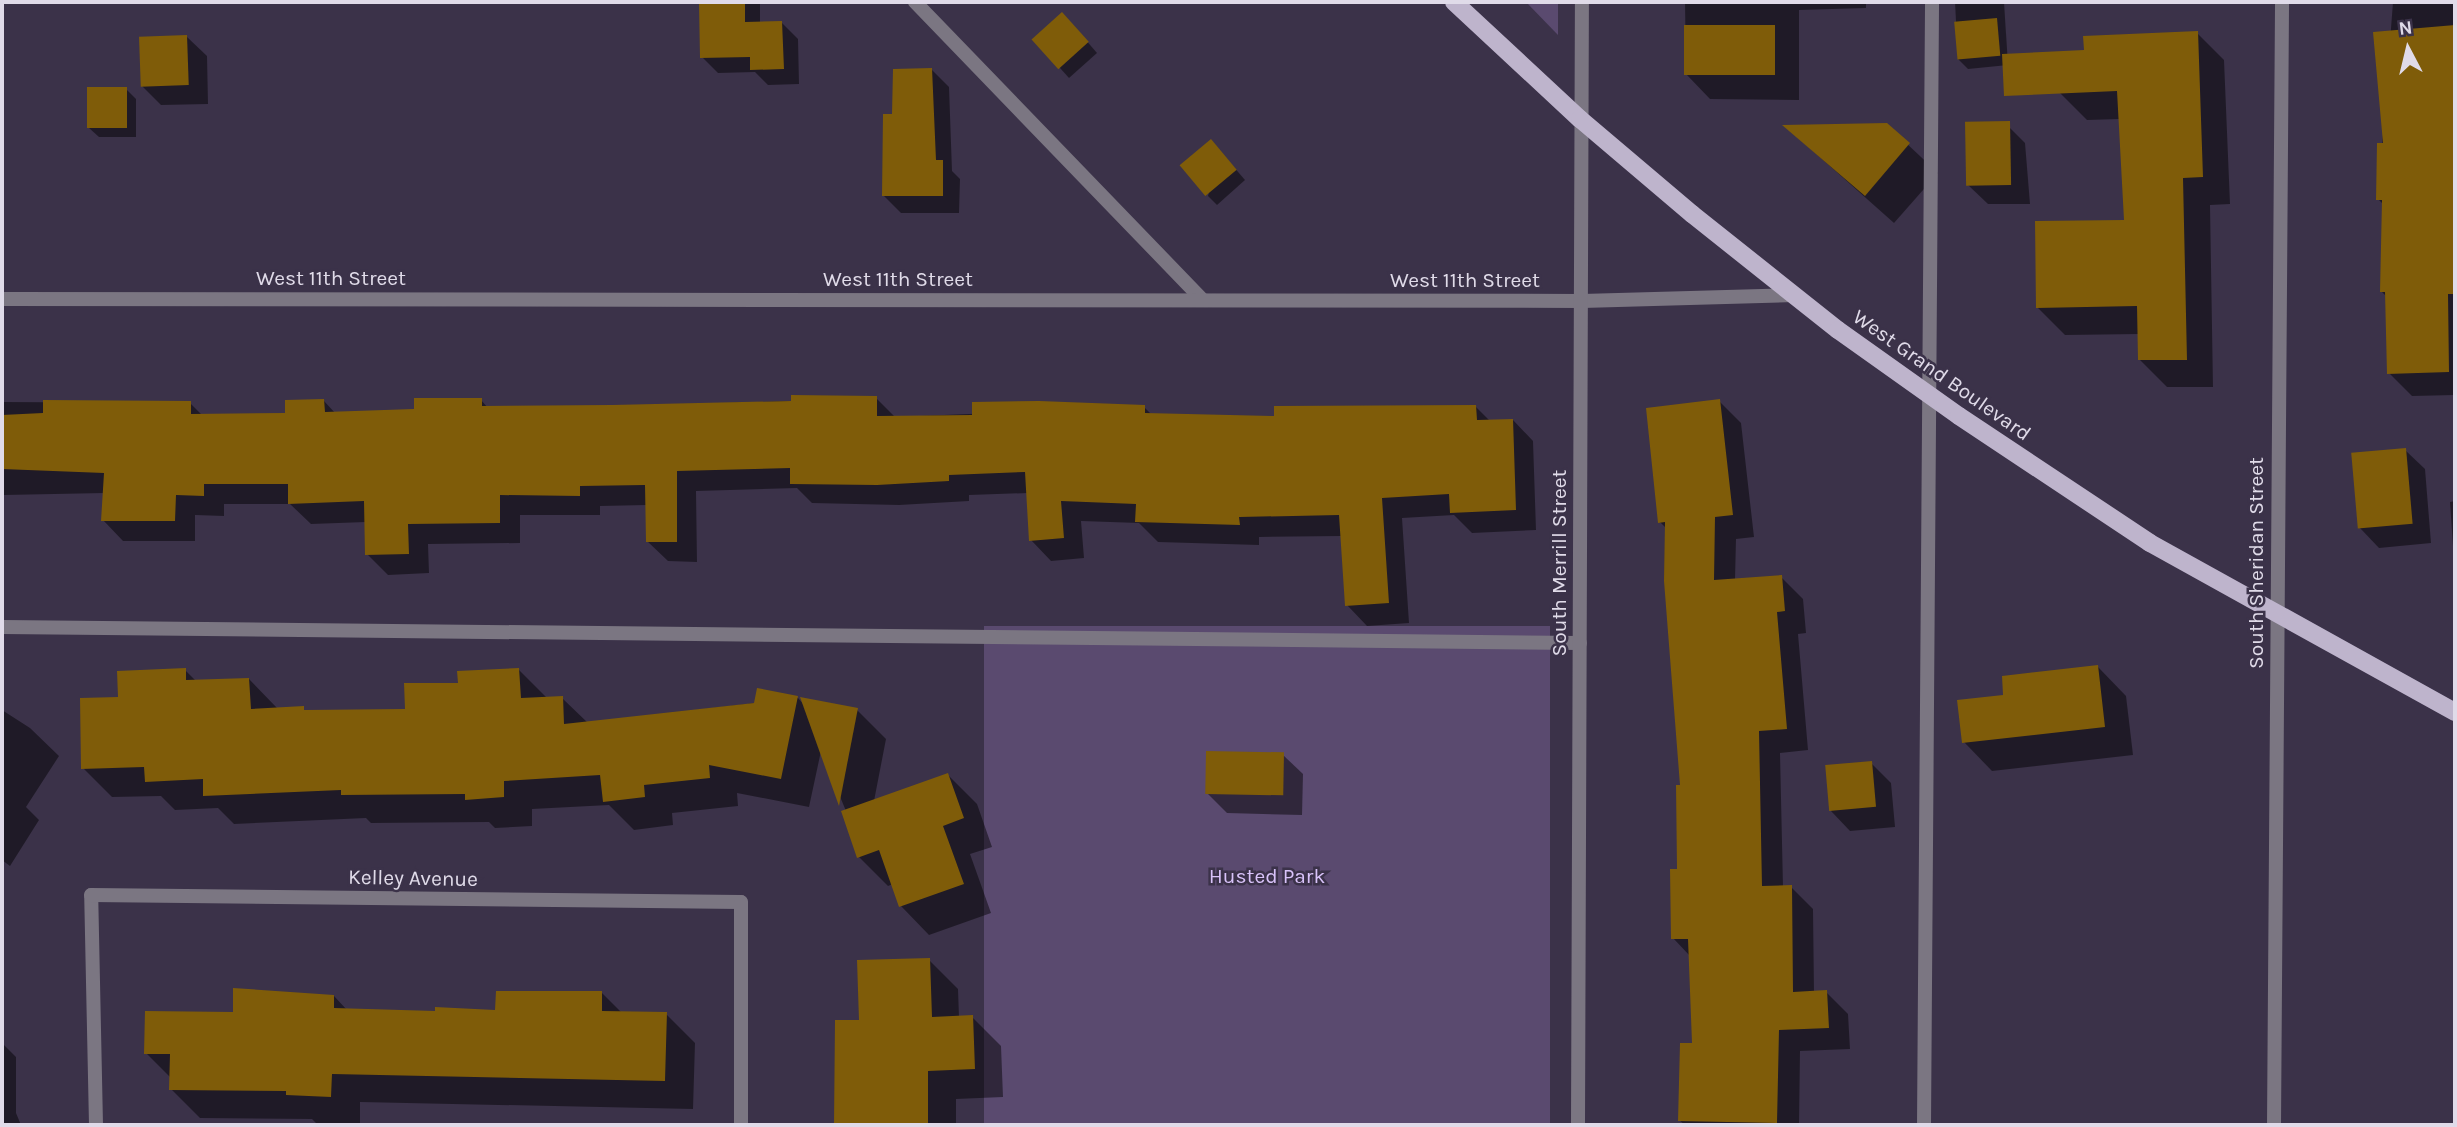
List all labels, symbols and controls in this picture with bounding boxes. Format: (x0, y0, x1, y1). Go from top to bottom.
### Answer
north arrow (2373, 14, 2443, 84)
text: N (2397, 16, 2414, 40)
street label: West 11th Street (256, 265, 406, 291)
street label: West 11th Street (823, 266, 973, 292)
street label: West 11th Street (1390, 267, 1540, 293)
street label: West Grand Boulevard (1848, 304, 2036, 446)
street label: South Sheridan Street (2243, 457, 2269, 669)
street label: South Merrill Street (1546, 470, 1572, 656)
park label: Husted Park (1209, 863, 1325, 889)
street label: Kelley Avenue (348, 864, 478, 892)

